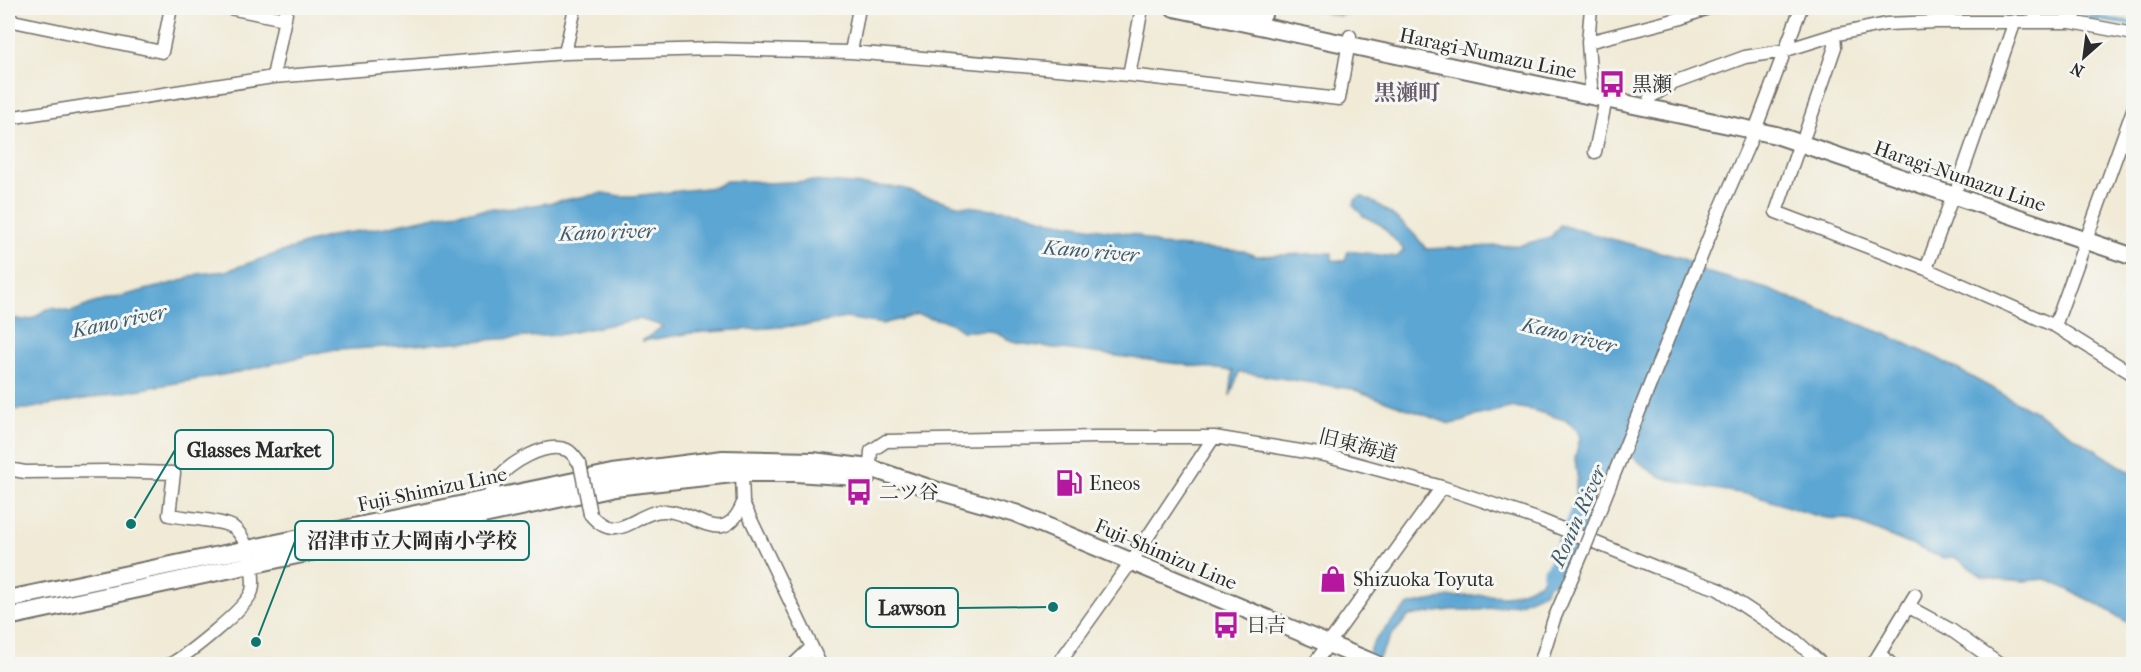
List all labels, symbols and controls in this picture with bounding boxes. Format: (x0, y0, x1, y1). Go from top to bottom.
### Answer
street label: Haragi-Numazu Line (1397, 23, 1579, 84)
north arrow (2054, 27, 2114, 87)
text: N (2067, 58, 2087, 81)
bus stop icon: 黒瀬 (1597, 69, 1627, 99)
place label: 黒瀬 (1632, 73, 1672, 96)
district label: 黒瀬町 (1374, 80, 1440, 106)
street label: Haragi-Numazu Line (1871, 136, 2049, 217)
water label: Kano river (557, 218, 657, 246)
water label: Kano river (1040, 235, 1141, 267)
water label: Kano river (68, 299, 170, 343)
water label: Kano river (1518, 311, 1620, 359)
street label: 旧東海道 (1316, 425, 1399, 466)
callout: Glasses Market (175, 430, 333, 469)
text: Glasses Market (187, 438, 322, 462)
water label: Ronin River (1544, 460, 1612, 572)
street label: Fuji-Shimizu Line (355, 462, 509, 517)
fuel station icon: Eneos (1054, 468, 1084, 498)
place label: Eneos (1089, 472, 1140, 495)
bus stop icon: 二ツ谷 (844, 477, 874, 507)
place label: 二ツ谷 (879, 481, 939, 504)
street label: Fuji-Shimizu Line (1091, 514, 1240, 595)
callout: 沼津市立大岡南小学校 (295, 521, 529, 560)
text: 沼津市立大岡南小学校 (307, 529, 517, 553)
shop icon: Shizuoka Toyuta (1318, 564, 1348, 594)
place label: Shizuoka Toyuta (1353, 568, 1495, 591)
callout: Lawson (866, 588, 958, 627)
text: Lawson (878, 596, 947, 620)
bus stop icon: 日吉 (1211, 610, 1241, 640)
place label: 日吉 (1246, 614, 1286, 637)

